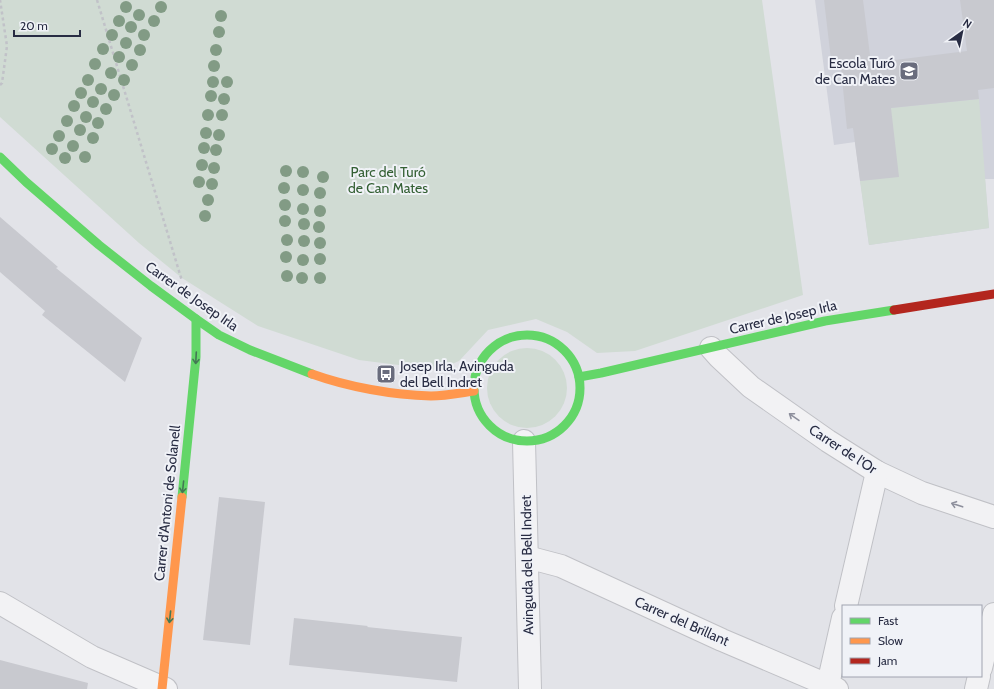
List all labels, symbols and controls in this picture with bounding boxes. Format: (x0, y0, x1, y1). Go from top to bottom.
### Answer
scale bar (14, 12, 80, 38)
north arrow (942, 12, 982, 52)
text: N (960, 16, 975, 32)
text: 20 m (20, 18, 48, 33)
place label: Escola Turó de Can Mates (815, 54, 895, 88)
school or university icon: Escola Turó de Can Mates (898, 60, 920, 82)
park label: Parc del Turó de Can Mates (348, 163, 428, 197)
street label: Carrer de Josep Irla (142, 257, 242, 335)
street label: Carrer de Josep Irla (728, 296, 839, 338)
one-way arrow (192, 351, 200, 364)
place label: Josep Irla, Avinguda del Bell Indret (399, 357, 514, 391)
bus stop icon: Josep Irla, Avinguda del Bell Indret (375, 363, 397, 385)
one-way arrow (789, 413, 800, 421)
street label: Carrer de l'Or (806, 420, 881, 478)
street label: Carrer d'Antoni de Solanell (150, 424, 184, 582)
one-way arrow (179, 481, 187, 494)
street label: Avinguda del Bell Indret (517, 495, 537, 635)
one-way arrow (951, 500, 963, 508)
street label: Carrer del Brillant (632, 592, 732, 650)
legend (842, 605, 982, 677)
one-way arrow (166, 610, 173, 623)
text: Fast (878, 613, 898, 628)
text: Slow (878, 633, 903, 648)
text: Jam (877, 653, 897, 668)

